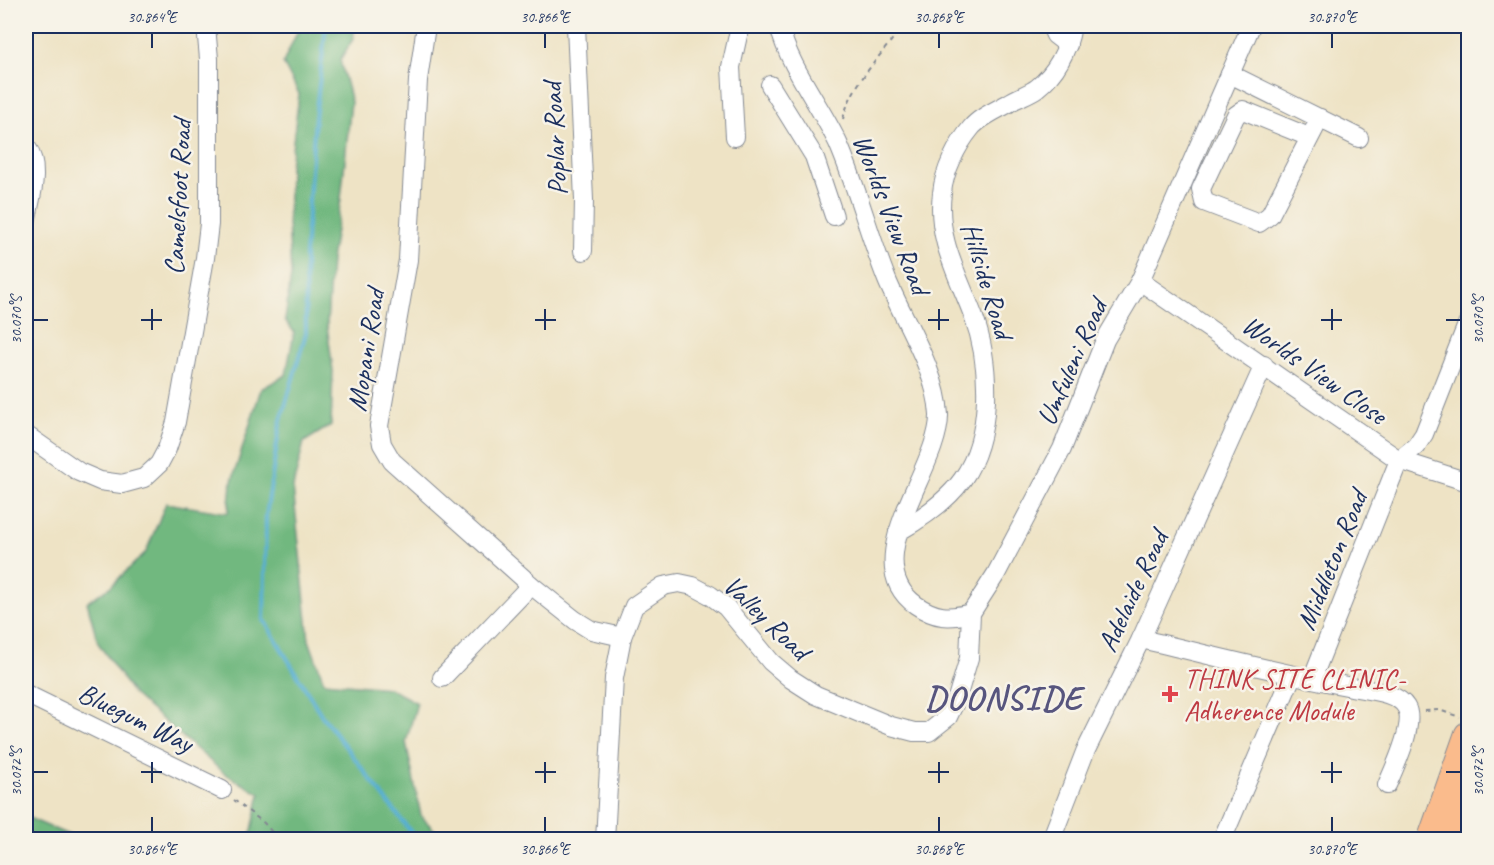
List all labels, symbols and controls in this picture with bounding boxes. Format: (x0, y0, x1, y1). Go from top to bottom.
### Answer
text: 30.864°E (128, 8, 179, 27)
text: 30.866°E (521, 8, 572, 27)
text: 30.868°E (915, 8, 966, 27)
text: 30.870°E (1308, 8, 1359, 27)
street label: Poplar Road (534, 77, 575, 196)
street label: Camelsfoot Road (156, 114, 199, 276)
street label: Worlds View Road (845, 129, 940, 303)
street label: Hillside Road (953, 218, 1023, 346)
street label: Mopani Road (339, 282, 393, 414)
street label: Umfuleni Road (1028, 290, 1116, 430)
text: 30.070°S (7, 293, 26, 344)
text: 30.070°S (1469, 293, 1488, 344)
street label: Worlds View Close (1236, 307, 1395, 433)
street label: Middleton Road (1288, 482, 1377, 635)
street label: Adelaide Road (1089, 522, 1177, 657)
street label: Valley Road (716, 567, 820, 670)
place label: THINK SITE CLINIC- Adherence Module (1184, 661, 1407, 728)
street label: Bluegum Way (73, 675, 201, 761)
district label: DOONSIDE (925, 676, 1086, 719)
marker: THINK SITE CLINIC- Adherence Module (1161, 685, 1179, 703)
text: 30.072°S (7, 745, 26, 796)
text: 30.072°S (1469, 745, 1488, 796)
text: 30.864°E (128, 840, 179, 859)
text: 30.866°E (521, 840, 572, 859)
text: 30.868°E (915, 840, 966, 859)
text: 30.870°E (1308, 840, 1359, 859)

